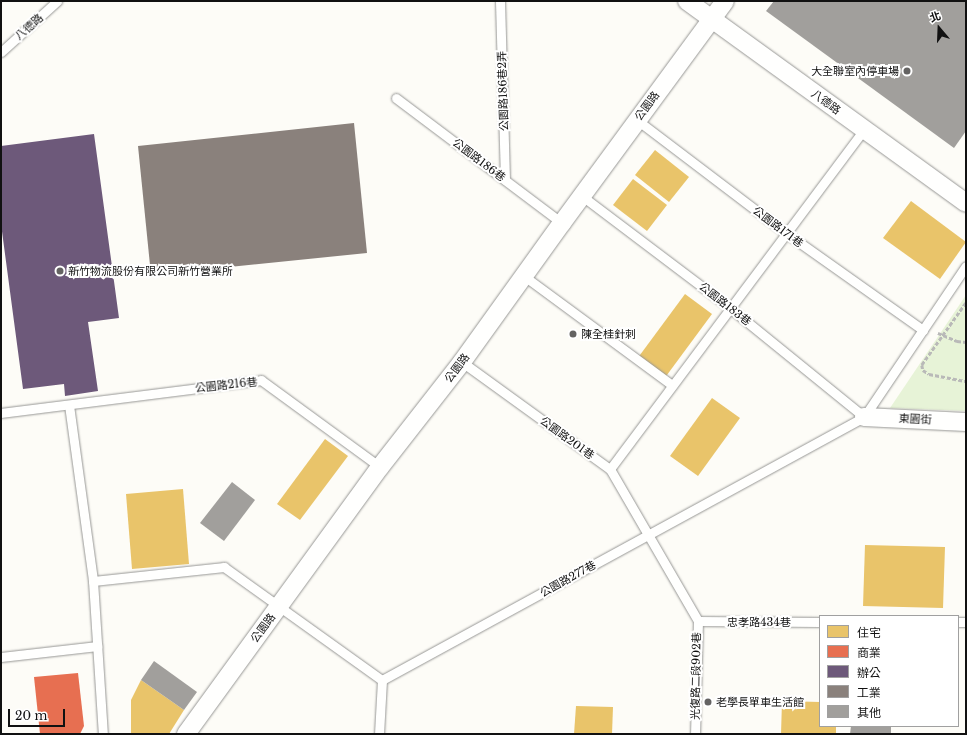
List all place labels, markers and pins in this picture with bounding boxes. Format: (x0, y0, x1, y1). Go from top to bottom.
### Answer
place label: 大全聯室內停車場 (811, 64, 899, 78)
marker: 大全聯室內停車場 (902, 66, 912, 76)
place label: 新竹物流股份有限公司新竹營業所 (68, 264, 233, 278)
marker: 新竹物流股份有限公司新竹營業所 (55, 266, 65, 276)
place label: 陳全桂針刺 (581, 327, 636, 341)
marker: 陳全桂針刺 (568, 329, 578, 339)
place label: 老學長單車生活館 (716, 695, 804, 709)
marker: 老學長單車生活館 (703, 697, 713, 707)

